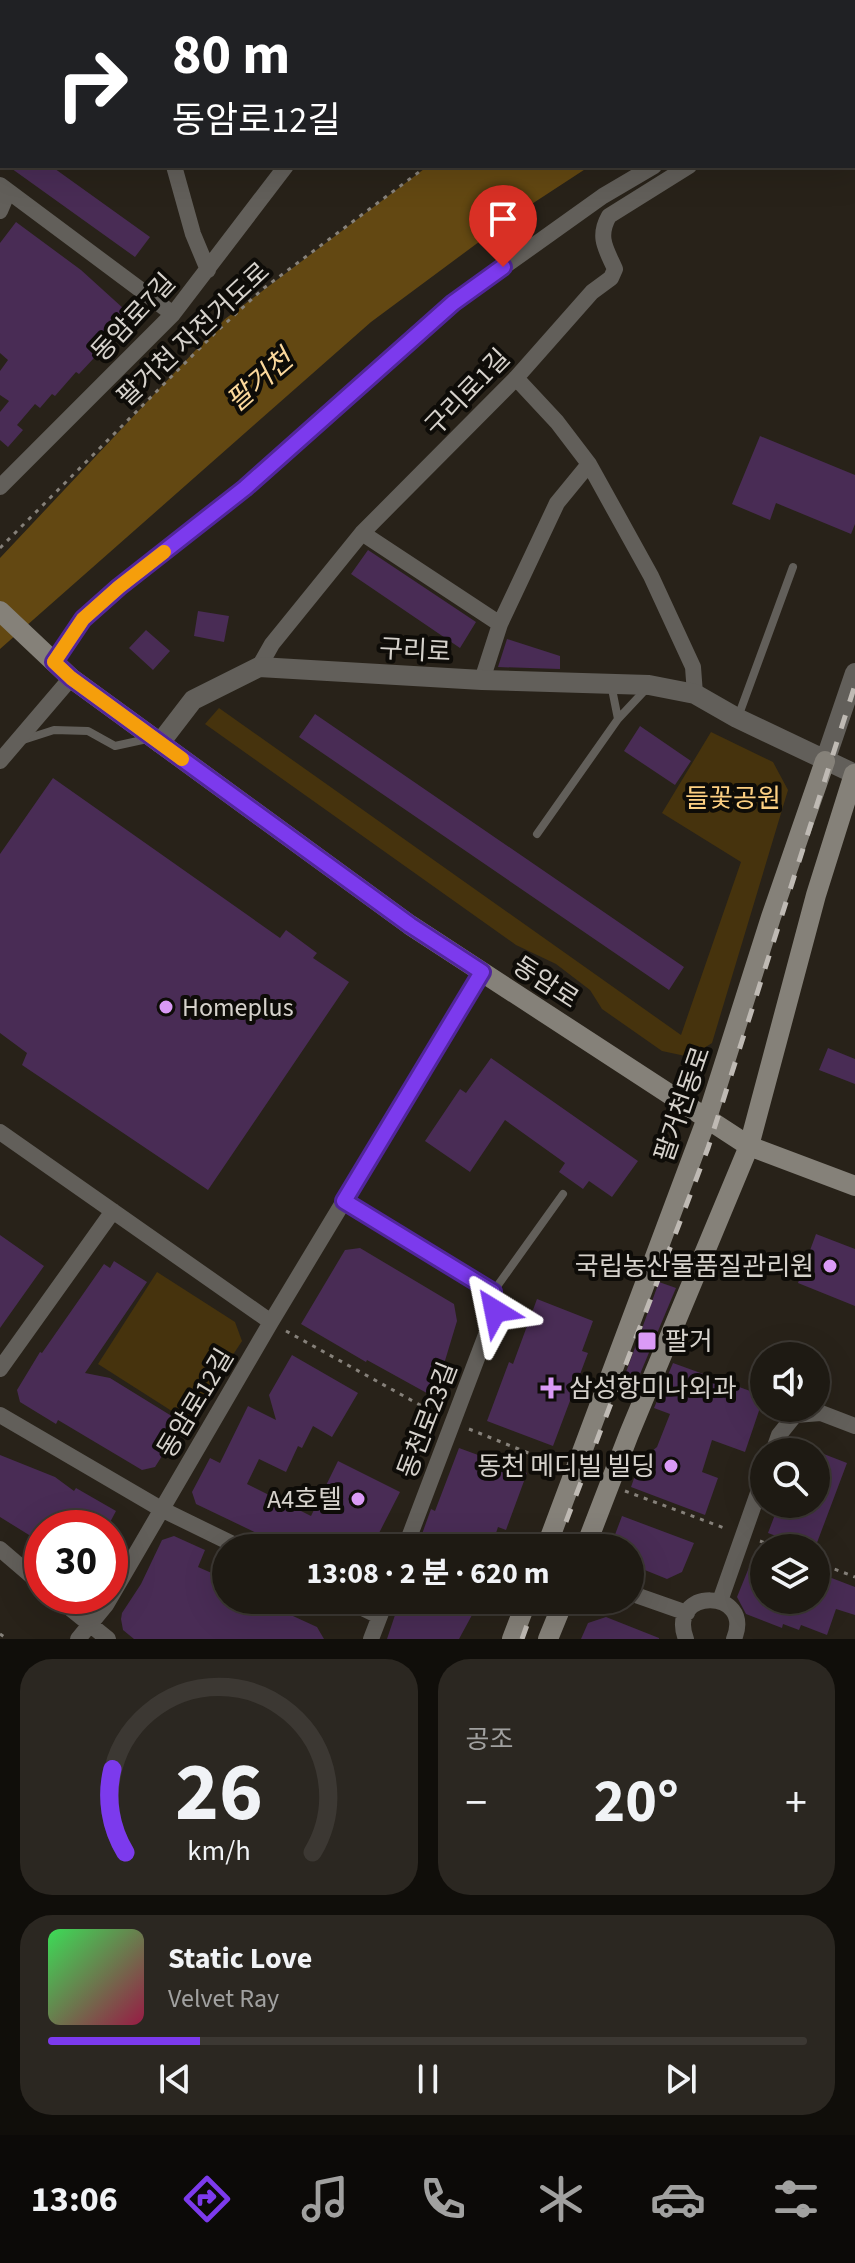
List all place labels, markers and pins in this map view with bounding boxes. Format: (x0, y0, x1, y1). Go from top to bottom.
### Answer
pin (469, 185, 537, 267)
place label: Homeplus (182, 989, 294, 1026)
marker: Homeplus (157, 998, 175, 1016)
place label: 국립농산물품질관리원 (575, 1248, 814, 1285)
marker: 국립농산물품질관리원 (821, 1257, 839, 1275)
place label: 팔거 (665, 1323, 713, 1360)
marker: 팔거 (636, 1330, 658, 1352)
place label: 삼성항미나외과 (569, 1370, 737, 1407)
marker: 삼성항미나외과 (540, 1377, 562, 1399)
place label: 동천 메디빌 빌딩 (477, 1448, 655, 1485)
marker: 동천 메디빌 빌딩 (662, 1457, 680, 1475)
place label: A4호텔 (267, 1481, 342, 1518)
marker: A4호텔 (349, 1490, 367, 1508)

